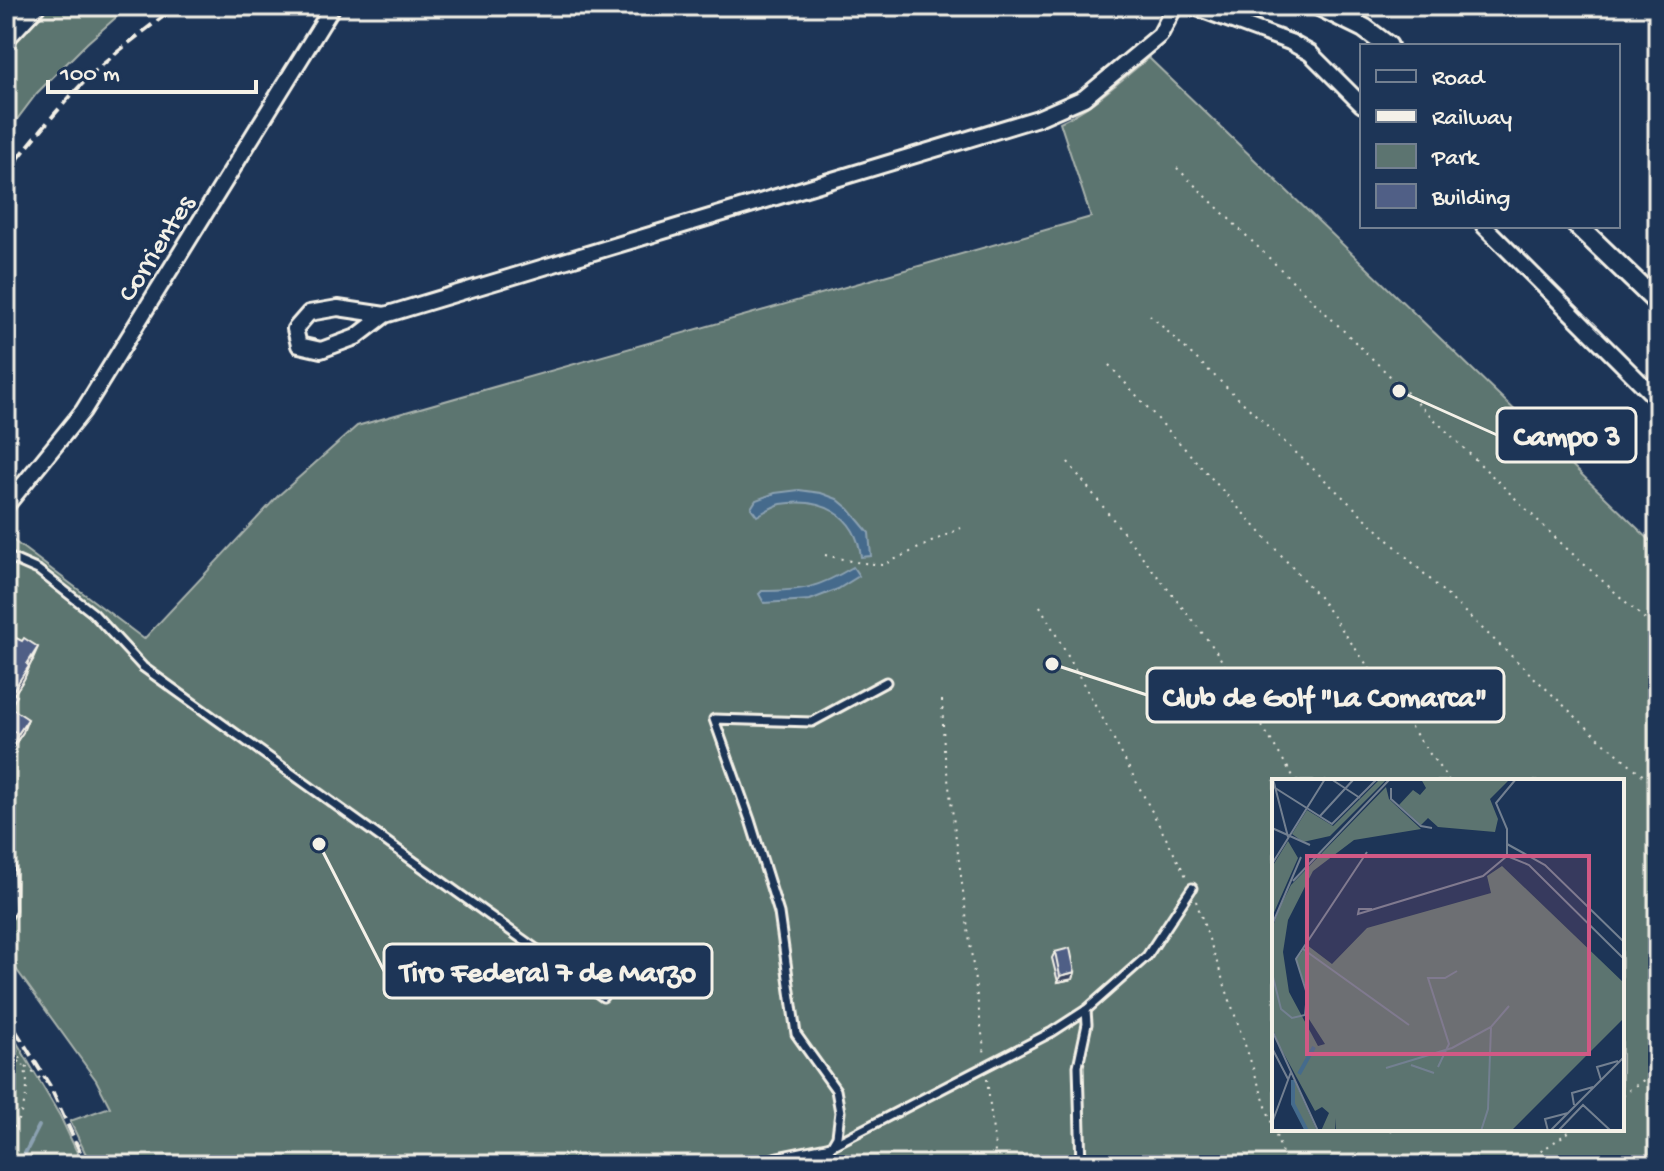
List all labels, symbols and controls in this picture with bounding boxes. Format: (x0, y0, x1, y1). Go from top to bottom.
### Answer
scale bar (48, 44, 256, 94)
legend (1360, 44, 1620, 228)
text: 100 m (59, 61, 120, 90)
text: Road (1432, 65, 1486, 94)
text: Railway (1432, 105, 1512, 134)
text: Park (1431, 145, 1480, 174)
text: Building (1431, 185, 1510, 214)
street label: Corrientes (112, 189, 204, 309)
callout: Campo 3 (1497, 408, 1636, 462)
text: Campo 3 (1513, 422, 1621, 457)
callout: Club de Golf "La Comarca" (1147, 668, 1504, 722)
text: Club de Golf "La Comarca" (1163, 683, 1487, 718)
inset map (1272, 779, 1624, 1131)
callout: Tiro Federal 7 de Marzo (384, 944, 712, 998)
text: Tiro Federal 7 de Marzo (398, 958, 696, 993)

